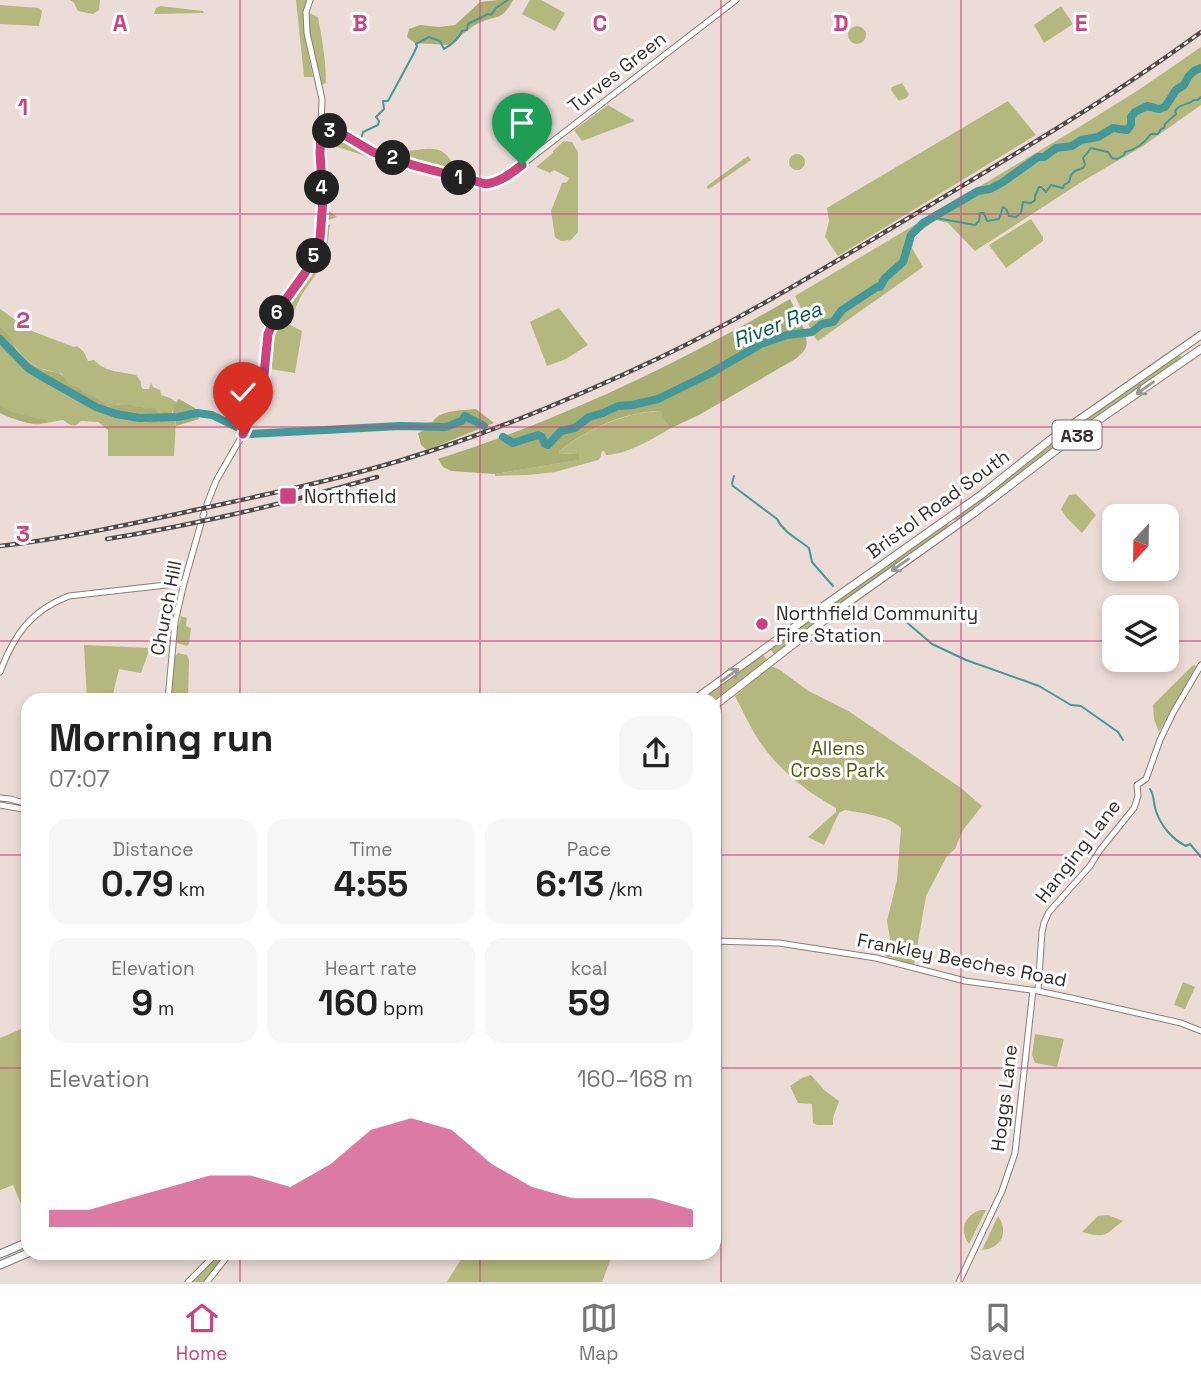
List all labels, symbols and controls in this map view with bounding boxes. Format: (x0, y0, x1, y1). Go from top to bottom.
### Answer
text: A (113, 8, 128, 38)
text: B (352, 8, 368, 38)
text: C (593, 8, 607, 38)
text: D (833, 8, 849, 38)
text: E (1075, 8, 1087, 38)
street label: Turves Green (563, 26, 671, 118)
text: 1 (18, 92, 28, 122)
pin (492, 93, 552, 165)
icon: arrive (503, 104, 541, 142)
pin: 3 (312, 114, 348, 148)
text: 3 (324, 118, 335, 143)
pin: 2 (376, 140, 410, 176)
text: 2 (387, 145, 398, 170)
pin: 1 (442, 160, 476, 196)
text: 1 (454, 165, 463, 190)
pin: 4 (304, 170, 340, 206)
text: 4 (315, 175, 328, 200)
pin: 5 (296, 238, 332, 274)
text: 5 (308, 243, 319, 268)
water label: River Rea (729, 294, 826, 353)
pin: 6 (260, 296, 294, 330)
text: 6 (271, 300, 282, 325)
text: 2 (16, 305, 30, 335)
pin (213, 362, 273, 434)
icon: check (224, 373, 262, 411)
one-way arrow (1136, 381, 1155, 395)
road number: A38 (1052, 421, 1102, 450)
street label: Bristol Road South (862, 444, 1014, 564)
place label: Northfield (304, 484, 396, 509)
marker: Northfield (278, 486, 298, 506)
north arrow (1102, 504, 1180, 581)
map controls (1102, 504, 1179, 672)
text: 3 (16, 519, 30, 549)
street label: Church Hill (145, 558, 187, 658)
one-way arrow (891, 558, 910, 572)
button: layers (1102, 595, 1179, 672)
place label: Northfield Community Fire Station (776, 601, 978, 648)
marker: Northfield Community Fire Station (754, 616, 770, 632)
one-way arrow (720, 668, 739, 682)
text: Morning run (49, 714, 274, 762)
button: share (619, 716, 693, 790)
park label: Allens Cross Park (790, 736, 886, 783)
text: 07:07 (49, 764, 109, 794)
street label: Hanging Lane (1030, 794, 1126, 908)
text: Distance (113, 837, 193, 862)
text: Time (349, 837, 393, 862)
text: Pace (567, 837, 611, 862)
text: 0.79 (101, 862, 174, 906)
text: 4:55 (334, 862, 408, 906)
text: 6:13 (535, 862, 604, 906)
text: km (174, 877, 205, 902)
text: /km (604, 877, 643, 902)
street label: Frankley Beeches Road (855, 927, 1069, 993)
text: Elevation (111, 956, 195, 981)
text: Heart rate (325, 956, 417, 981)
text: kcal (571, 956, 607, 981)
text: 9 (132, 981, 153, 1025)
text: 160 (318, 981, 378, 1025)
text: 59 (568, 981, 610, 1025)
text: m (153, 996, 174, 1021)
text: bpm (378, 996, 424, 1021)
street label: Hoggs Lane (985, 1043, 1023, 1153)
text: Elevation (49, 1064, 150, 1094)
text: 160–168 m (577, 1064, 693, 1094)
tab: Home (176, 1299, 227, 1366)
tab: Map (579, 1299, 618, 1366)
tab: Saved (970, 1299, 1025, 1366)

